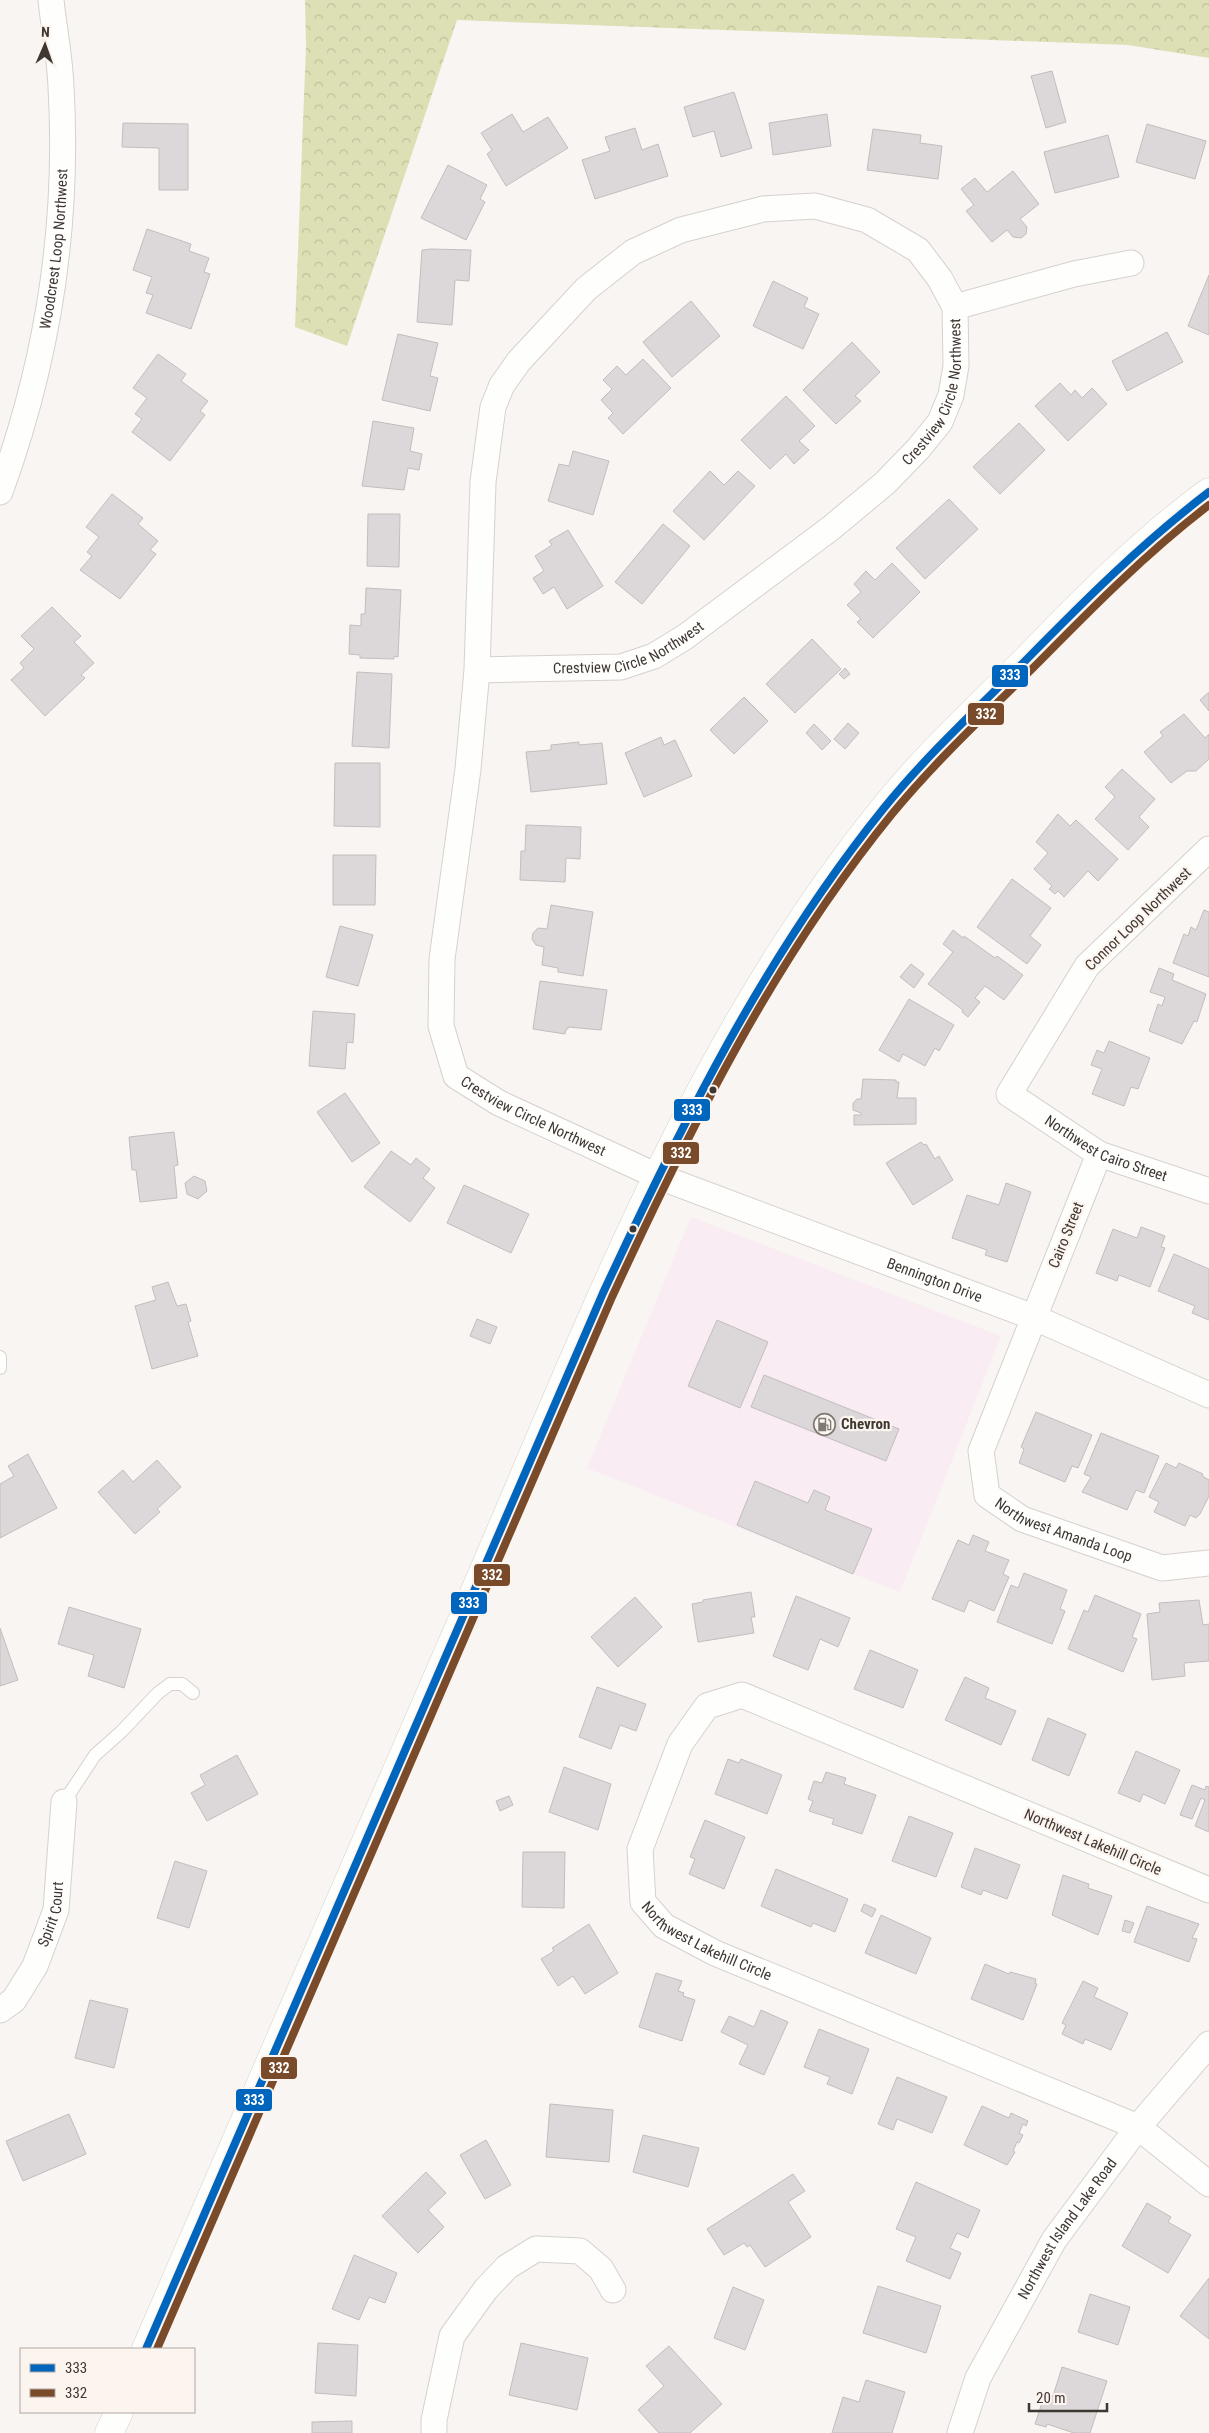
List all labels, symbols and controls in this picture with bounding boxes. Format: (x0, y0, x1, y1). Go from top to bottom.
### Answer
north arrow (20, 20, 70, 70)
text: N (41, 24, 50, 40)
street label: Woodcrest Loop Northwest (36, 168, 71, 331)
street label: Crestview Circle Northwest (898, 318, 965, 469)
street label: Crestview Circle Northwest (553, 617, 707, 677)
line badge: 333 (991, 664, 1029, 688)
text: 333 (999, 667, 1021, 683)
line badge: 332 (967, 702, 1005, 726)
text: 332 (975, 706, 997, 722)
street label: Connor Loop Northwest (1081, 864, 1195, 974)
street label: Crestview Circle Northwest (457, 1072, 609, 1160)
unlabelled marker (708, 1085, 718, 1095)
line badge: 333 (673, 1098, 711, 1122)
text: 333 (681, 1102, 703, 1118)
street label: Northwest Cairo Street (1041, 1111, 1169, 1185)
line badge: 332 (662, 1141, 700, 1165)
text: 332 (670, 1145, 692, 1161)
street label: Cairo Street (1045, 1199, 1087, 1271)
unlabelled marker (628, 1224, 638, 1234)
street label: Bennington Drive (884, 1254, 985, 1306)
fuel station icon: Chevron (813, 1412, 837, 1436)
place label: Chevron (841, 1415, 890, 1433)
street label: Northwest Amanda Loop (991, 1494, 1135, 1566)
line badge: 332 (473, 1563, 511, 1587)
text: 332 (481, 1567, 503, 1583)
line badge: 333 (450, 1591, 488, 1615)
text: 333 (458, 1595, 480, 1611)
street label: Northwest Lakehill Circle (1022, 1805, 1164, 1879)
street label: Spirit Court (34, 1881, 67, 1949)
street label: Northwest Lakehill Circle (638, 1898, 774, 1984)
line badge: 332 (260, 2056, 298, 2080)
text: 332 (268, 2060, 290, 2076)
line badge: 333 (235, 2088, 273, 2112)
text: 333 (243, 2092, 265, 2108)
street label: Northwest Island Lake Road (1014, 2155, 1121, 2303)
legend (20, 2348, 195, 2413)
text: 333 (65, 2359, 87, 2377)
scale bar (1029, 2380, 1106, 2412)
text: 332 (65, 2384, 87, 2402)
text: 20 m (1036, 2389, 1066, 2407)

